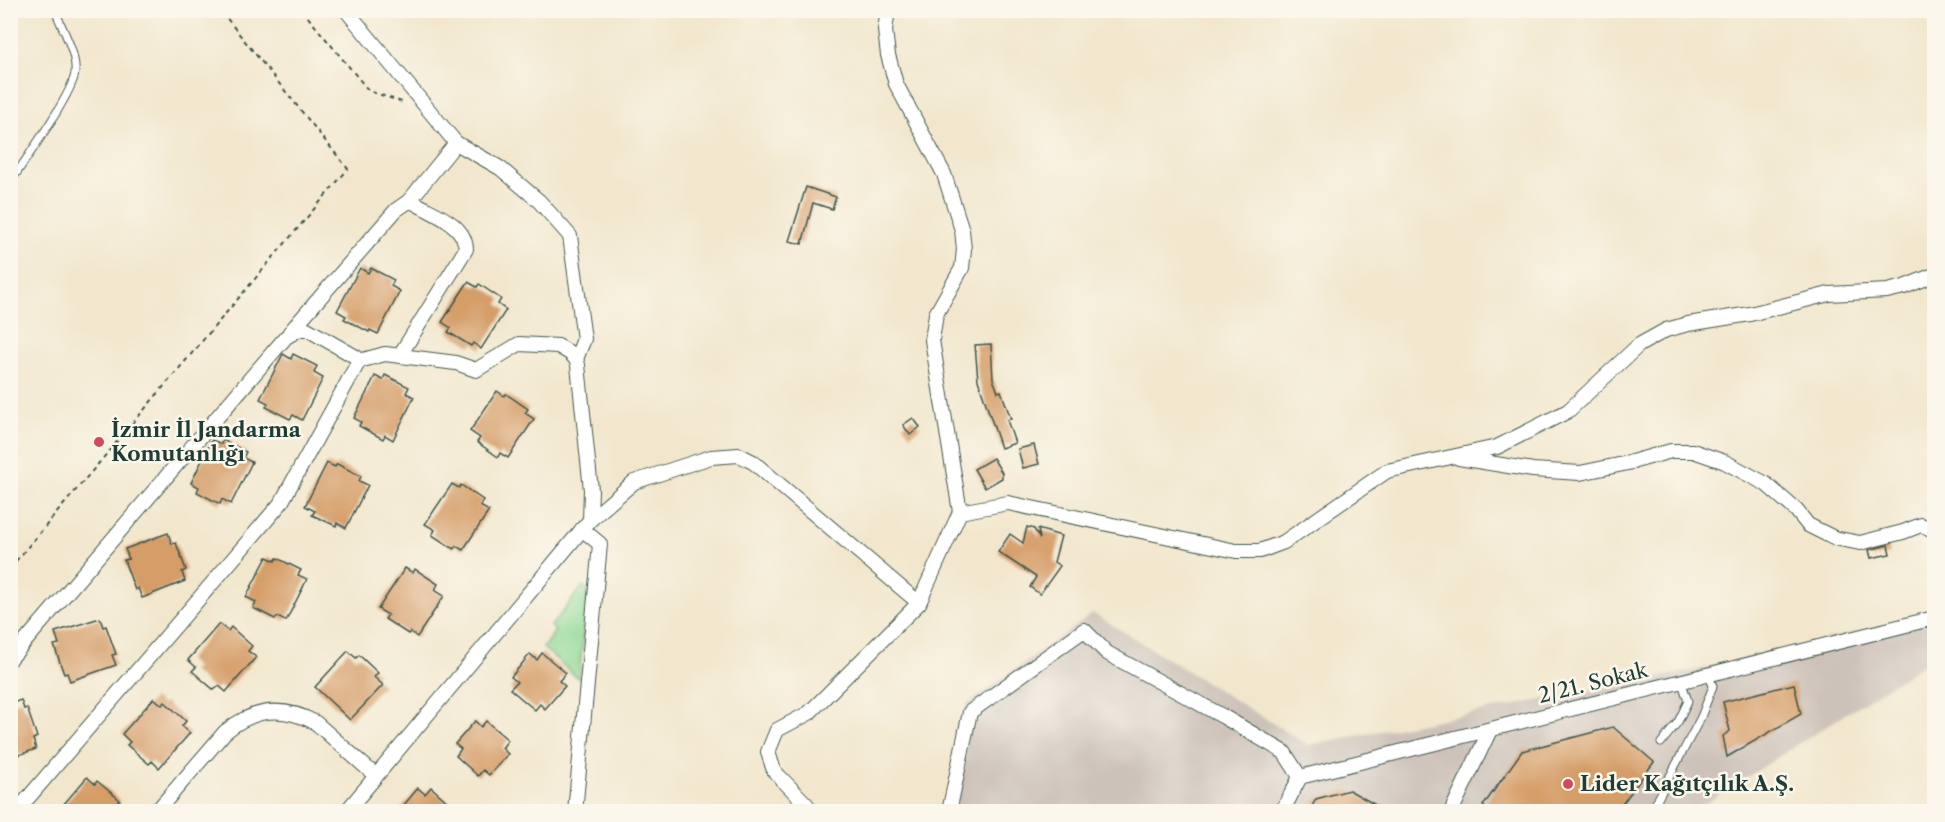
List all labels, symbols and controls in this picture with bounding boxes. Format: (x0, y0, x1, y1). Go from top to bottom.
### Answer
place label: İzmir İl Jandarma Komutanlığı (111, 417, 302, 466)
marker: İzmir İl Jandarma Komutanlığı (92, 435, 106, 449)
street label: 2/21. Sokak (1536, 657, 1651, 708)
place label: Lider Kağıtçılık A.Ş. (1580, 771, 1794, 796)
marker: Lider Kağıtçılık A.Ş. (1561, 777, 1575, 791)

